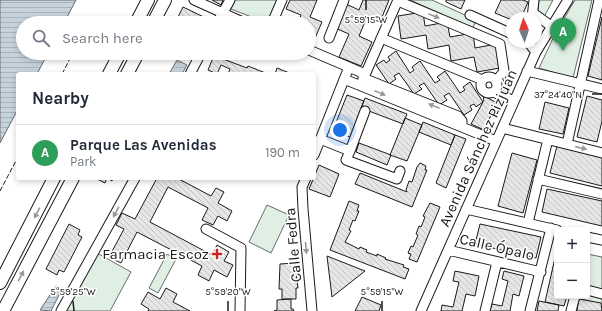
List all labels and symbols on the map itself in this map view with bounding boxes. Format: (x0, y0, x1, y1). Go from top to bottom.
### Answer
north arrow (506, 12, 542, 48)
one-way arrow (428, 13, 439, 19)
text: 5°59'15"W (345, 14, 387, 26)
pin: A (550, 18, 576, 51)
street label: Avenida Sánchez Pizjuán (435, 67, 521, 229)
text: 37°24'40"N (534, 89, 582, 101)
one-way arrow (375, 91, 387, 97)
one-way arrow (427, 103, 439, 109)
your location (330, 120, 350, 140)
one-way arrow (575, 145, 587, 151)
one-way arrow (112, 206, 119, 218)
one-way arrow (33, 207, 40, 218)
street label: Calle Fedra (281, 207, 305, 283)
street label: Calle Ópalo (458, 230, 536, 264)
one-way arrow (303, 242, 310, 254)
place label: Farmacia Escoz (102, 245, 209, 263)
marker: Farmacia Escoz (212, 249, 222, 259)
one-way arrow (18, 271, 24, 282)
text: 5°59'25"W (50, 286, 96, 298)
text: 5°59'20"W (205, 286, 251, 298)
text: 5°59'15"W (361, 286, 403, 298)

